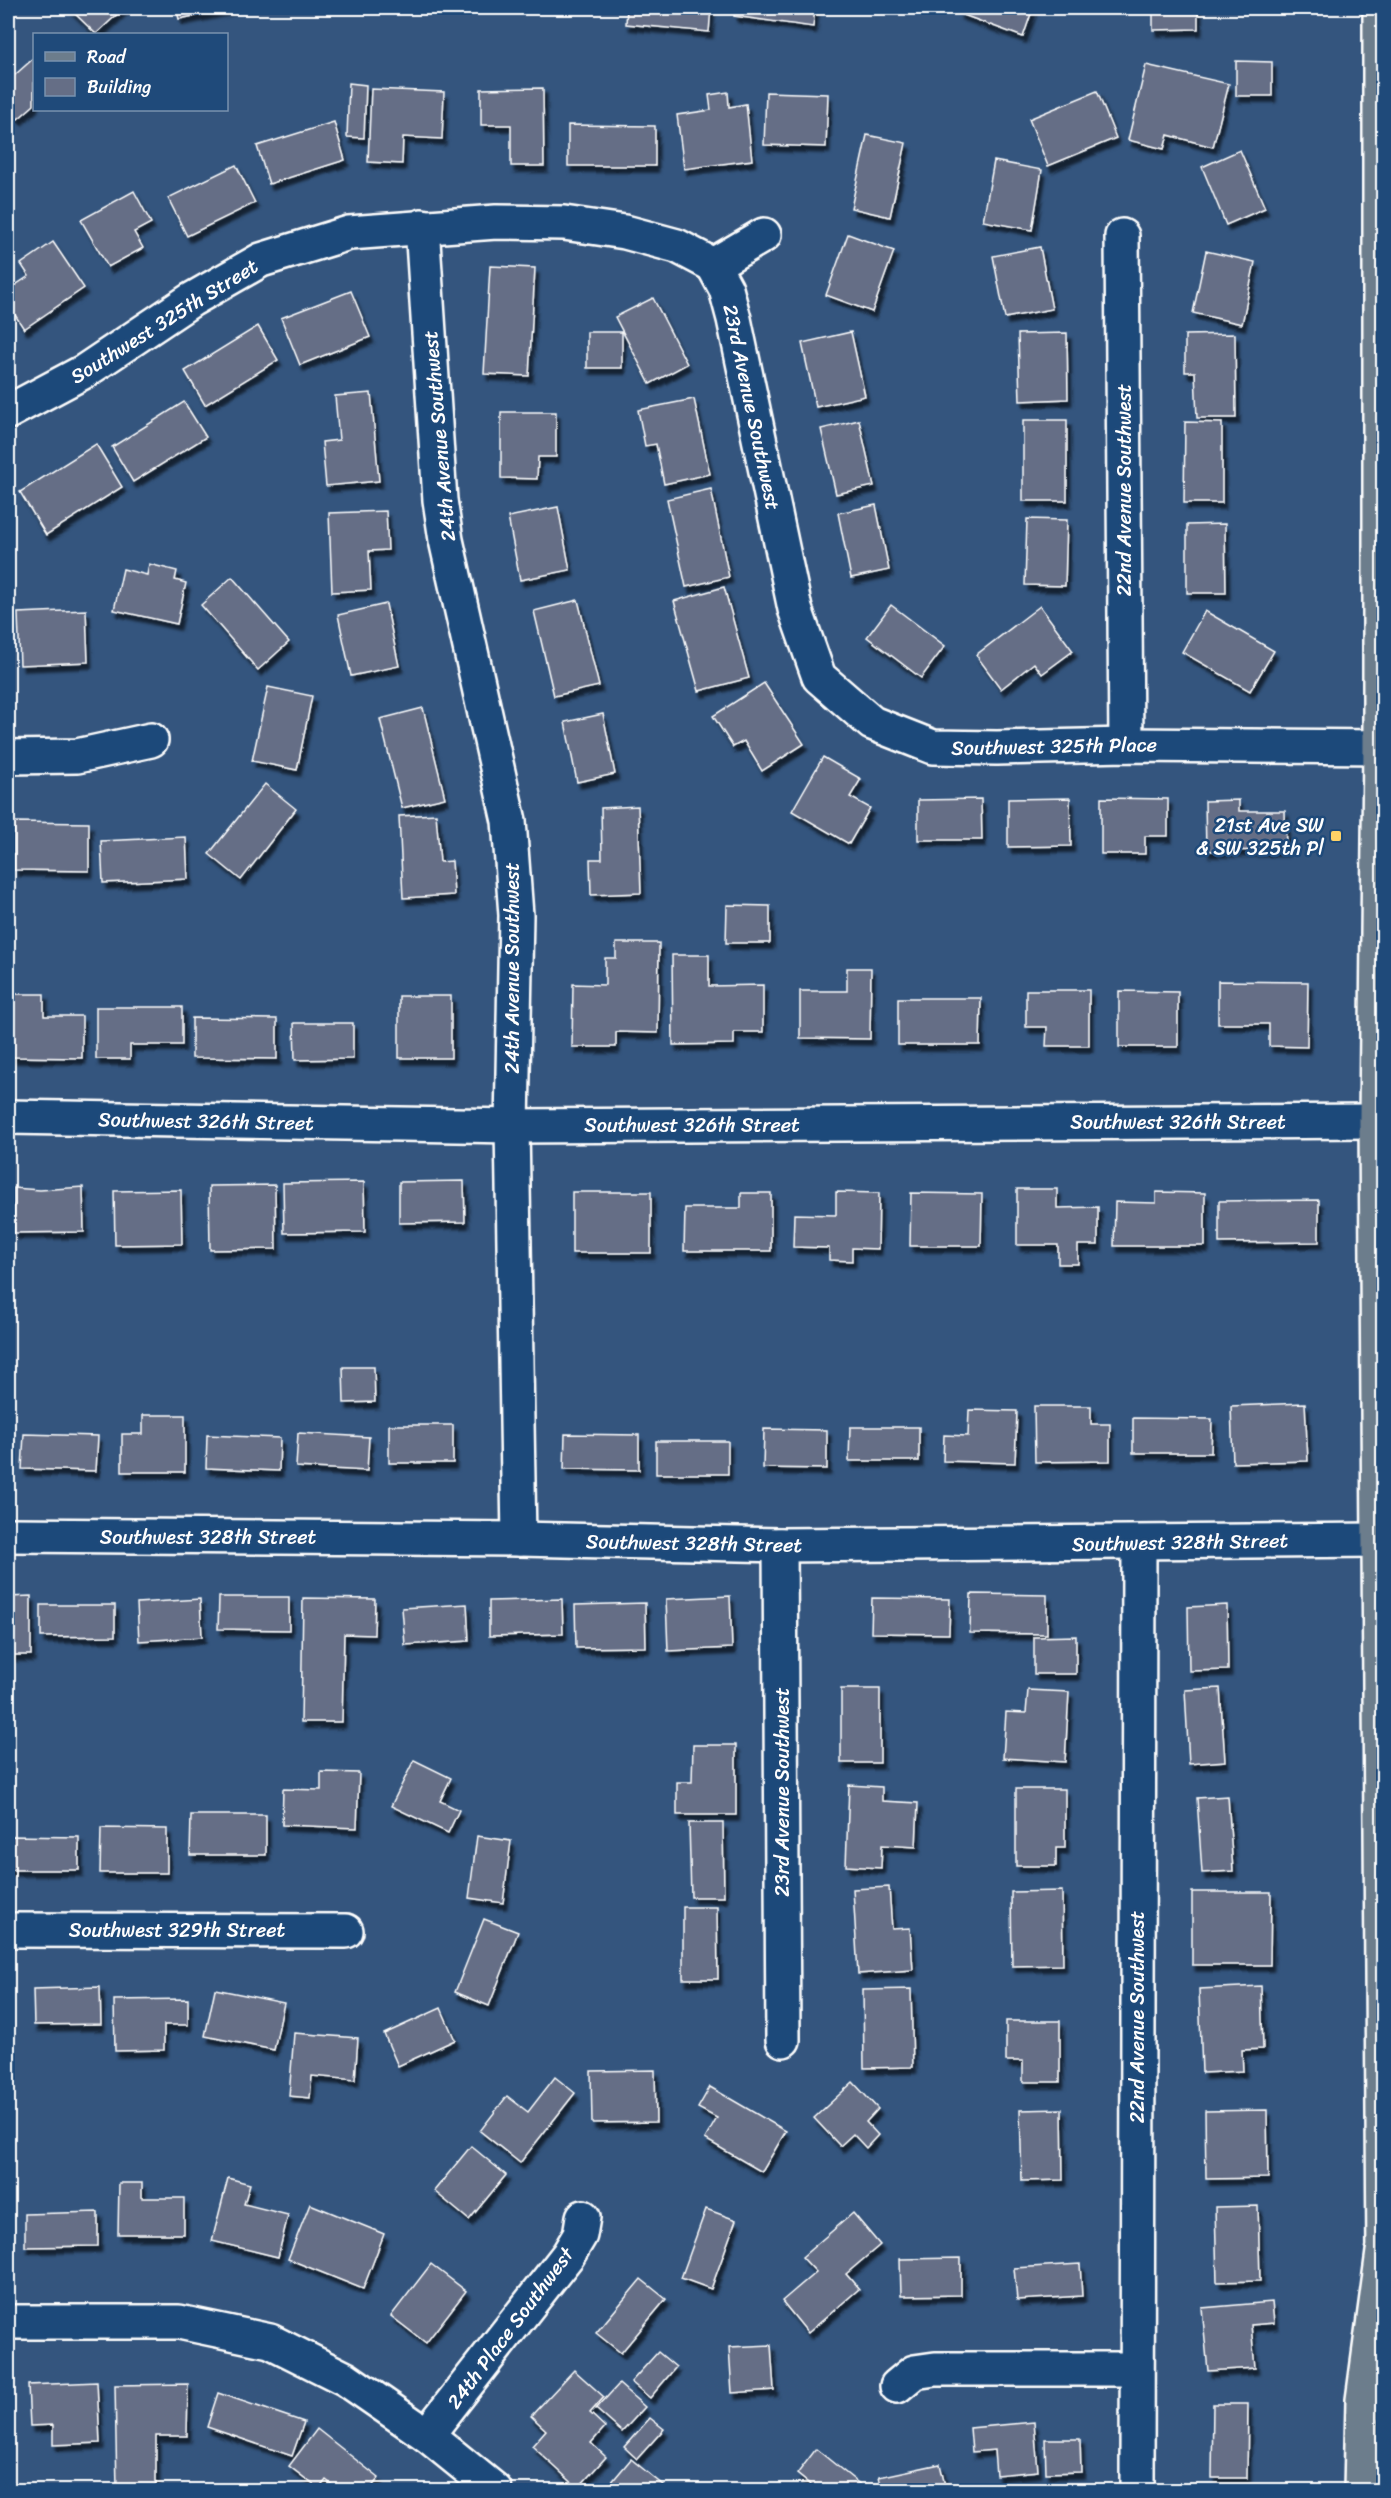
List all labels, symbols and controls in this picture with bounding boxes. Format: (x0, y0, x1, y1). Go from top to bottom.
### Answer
legend (33, 33, 228, 111)
text: Road (87, 41, 127, 73)
text: Building (87, 71, 151, 103)
street label: Southwest 325th Street (63, 249, 266, 394)
street label: 23rd Avenue Southwest (713, 301, 790, 513)
street label: 24th Avenue Southwest (413, 329, 466, 543)
street label: 22nd Avenue Southwest (1107, 383, 1142, 596)
street label: Southwest 325th Place (951, 727, 1157, 766)
place label: 21st Ave SW & SW 325th Pl (1196, 808, 1324, 866)
marker: 21st Ave SW & SW 325th Pl (1329, 829, 1343, 843)
street label: 24th Avenue Southwest (495, 862, 530, 1074)
street label: Southwest 326th Street (98, 1102, 314, 1141)
street label: Southwest 326th Street (1070, 1105, 1286, 1140)
street label: Southwest 326th Street (584, 1108, 800, 1143)
street label: Southwest 328th Street (100, 1520, 316, 1555)
street label: Southwest 328th Street (1072, 1523, 1289, 1562)
street label: Southwest 328th Street (586, 1524, 803, 1563)
street label: 23rd Avenue Southwest (765, 1687, 800, 1897)
street label: 22nd Avenue Southwest (1120, 1910, 1155, 2123)
street label: Southwest 329th Street (69, 1913, 286, 1948)
street label: 24th Place Southwest (438, 2239, 584, 2417)

